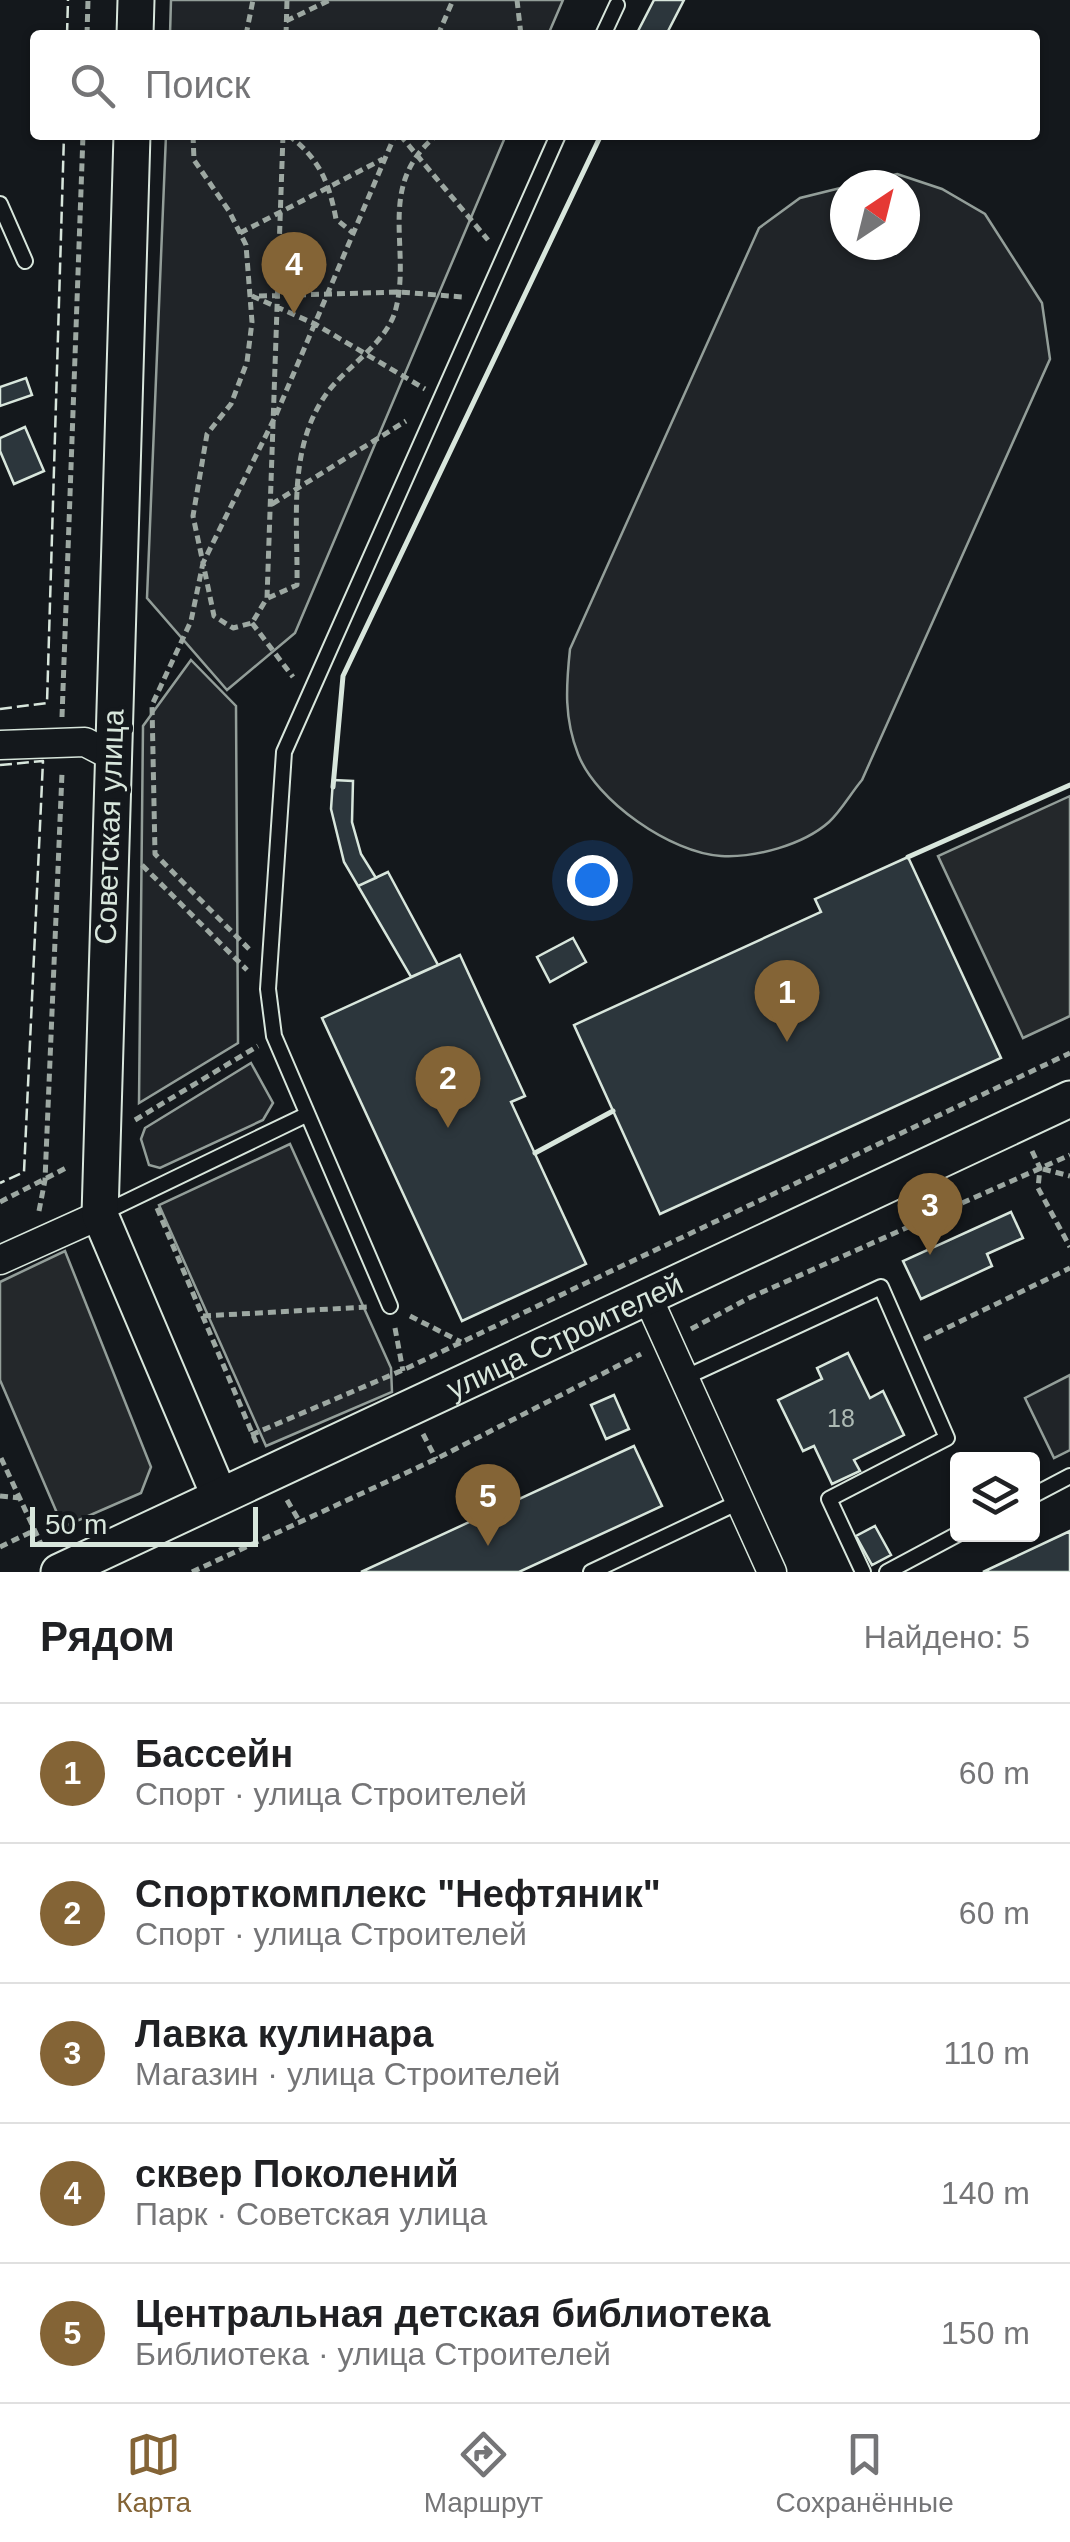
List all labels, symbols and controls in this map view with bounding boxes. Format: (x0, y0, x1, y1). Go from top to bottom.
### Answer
search box (30, 30, 1040, 140)
icon: search (65, 58, 120, 113)
text: Поиск (145, 64, 250, 106)
north arrow (830, 170, 920, 260)
pin: 4 (262, 232, 326, 314)
street label: Советская улица (88, 708, 130, 945)
your location (567, 855, 618, 906)
pin: 1 (754, 960, 820, 1042)
pin: 2 (416, 1046, 480, 1128)
pin: 3 (898, 1172, 962, 1255)
street label: улица Строителей (441, 1266, 688, 1405)
house number: 18 (827, 1404, 855, 1432)
map controls (950, 1452, 1040, 1542)
button: layers (950, 1452, 1040, 1542)
pin: 5 (456, 1464, 520, 1546)
scale bar (30, 1502, 258, 1546)
text: 50 m (45, 1509, 107, 1540)
text: Рядом (40, 1613, 175, 1660)
text: Найдено: 5 (864, 1619, 1030, 1655)
text: Бассейн (135, 1733, 293, 1775)
text: 1 (64, 1755, 81, 1791)
text: 60 m (959, 1755, 1030, 1791)
text: Спорт · улица Строителей (135, 1776, 527, 1812)
text: Спорткомплекс "Нефтяник" (135, 1873, 661, 1915)
text: 2 (64, 1895, 81, 1931)
text: 60 m (959, 1895, 1030, 1931)
text: Спорт · улица Строителей (135, 1916, 527, 1952)
text: Лавка кулинара (135, 2013, 433, 2055)
text: 3 (64, 2035, 81, 2071)
text: 110 m (943, 2035, 1030, 2071)
text: Магазин · улица Строителей (135, 2056, 560, 2092)
text: сквер Поколений (135, 2153, 459, 2195)
text: 4 (64, 2175, 81, 2211)
text: 140 m (941, 2175, 1030, 2211)
text: Парк · Советская улица (135, 2196, 487, 2232)
text: Центральная детская библиотека (135, 2293, 770, 2335)
text: 5 (64, 2315, 81, 2351)
text: 150 m (941, 2315, 1030, 2351)
text: Библиотека · улица Строителей (135, 2336, 611, 2372)
tab: Карта (116, 2427, 191, 2519)
tab: Маршрут (424, 2427, 543, 2519)
tab: Сохранённые (775, 2427, 954, 2519)

